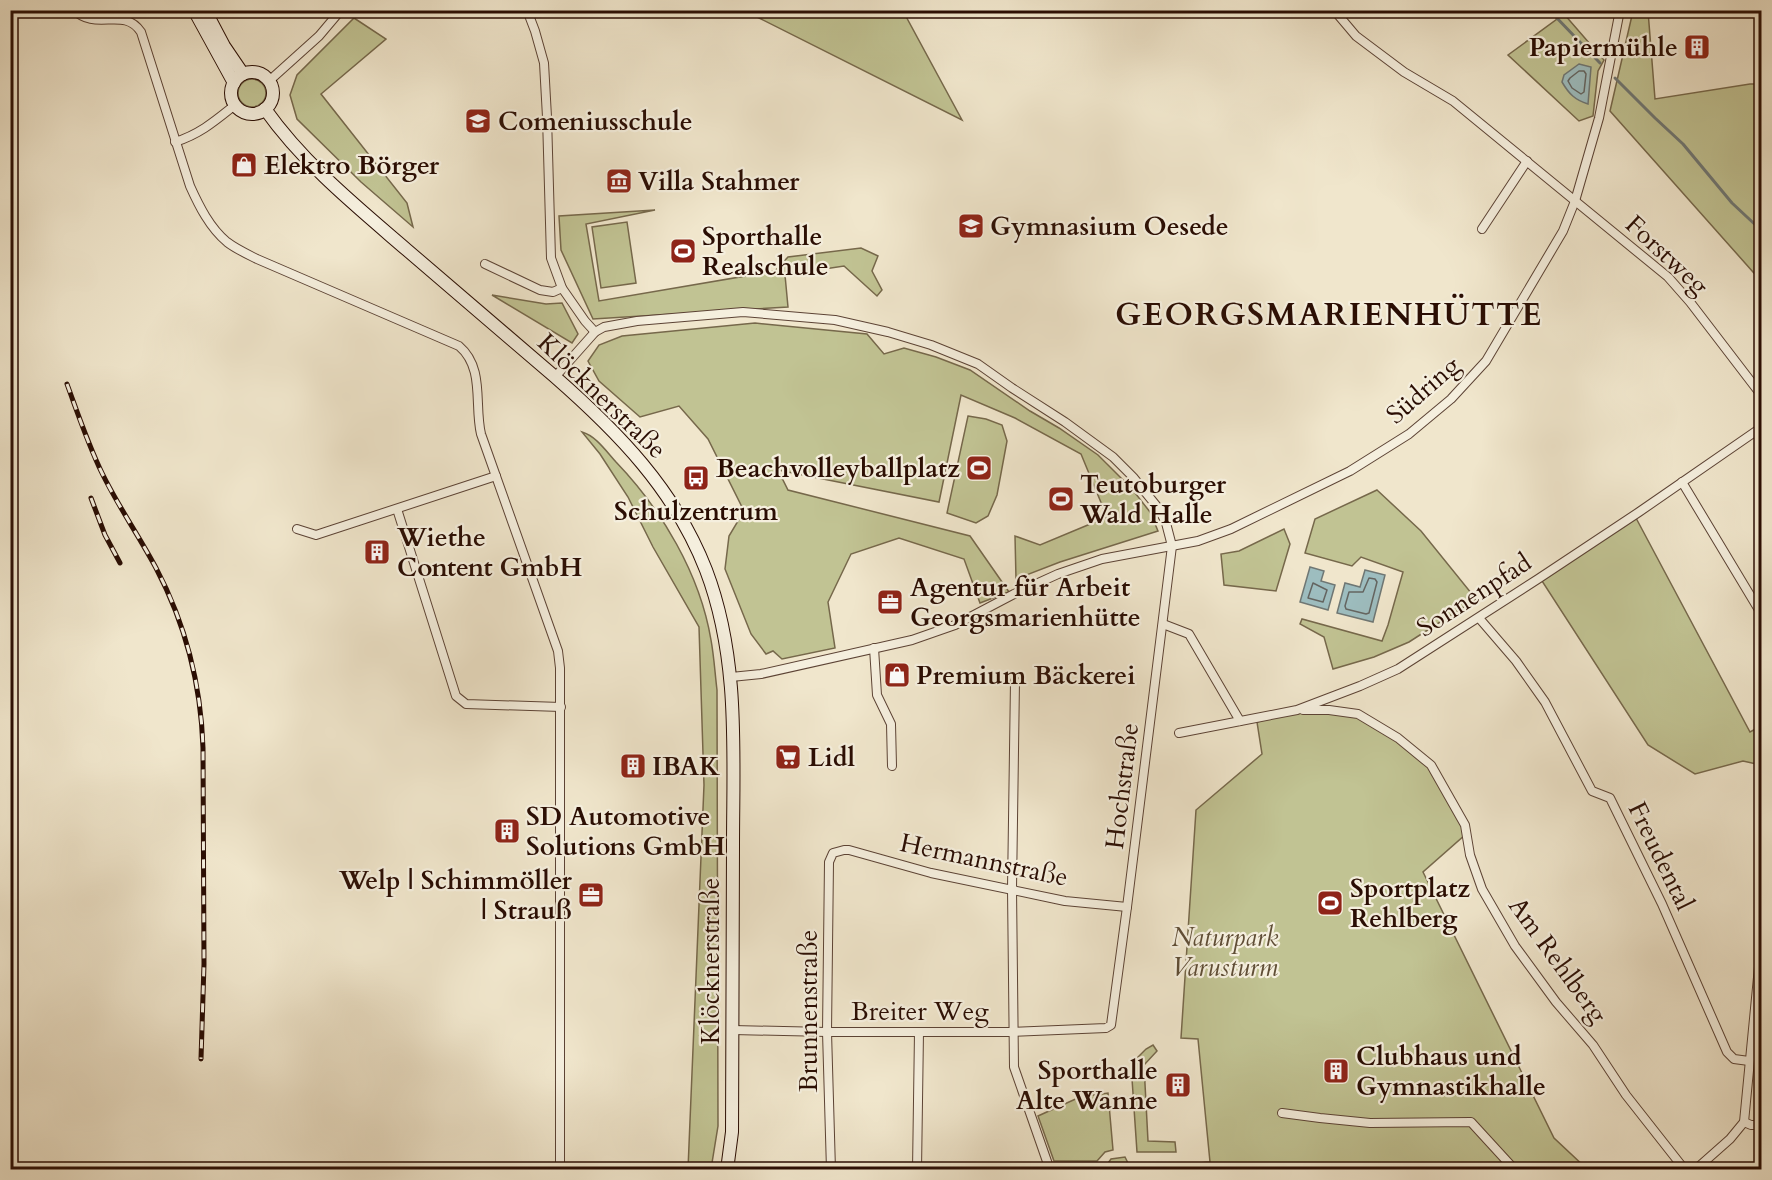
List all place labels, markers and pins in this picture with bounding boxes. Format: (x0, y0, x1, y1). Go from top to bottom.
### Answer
place label: Papiermühle (1529, 30, 1678, 65)
building icon: Papiermühle (1682, 32, 1712, 62)
place label: Comeniusschule (498, 104, 693, 139)
school or university icon: Comeniusschule (463, 106, 493, 136)
place label: Elektro Börger (264, 148, 440, 183)
shop icon: Elektro Börger (229, 150, 259, 180)
place label: Villa Stahmer (638, 164, 800, 199)
museum icon: Villa Stahmer (604, 166, 634, 196)
place label: Gymnasium Oesede (990, 209, 1229, 244)
school or university icon: Gymnasium Oesede (956, 211, 986, 241)
place label: Sporthalle Realschule (702, 219, 829, 284)
sports icon: Sporthalle Realschule (668, 236, 698, 266)
place label: Beachvolleyballplatz (716, 451, 960, 486)
sports icon: Beachvolleyballplatz (964, 453, 994, 483)
bus stop icon: Schulzentrum (681, 463, 711, 493)
place label: Teutoburger Wald Halle (1079, 467, 1227, 532)
sports icon: Teutoburger Wald Halle (1046, 484, 1076, 514)
place label: Schulzentrum (614, 494, 778, 529)
place label: Wiethe Content GmbH (396, 520, 583, 585)
building icon: Wiethe Content GmbH (362, 537, 392, 567)
place label: Agentur für Arbeit Georgsmarienhütte (910, 570, 1141, 635)
office icon: Agentur für Arbeit Georgsmarienhütte (875, 587, 905, 617)
place label: Premium Bäckerei (916, 658, 1135, 693)
shop icon: Premium Bäckerei (882, 660, 912, 690)
place label: Lidl (808, 740, 856, 775)
supermarket icon: Lidl (773, 742, 803, 772)
place label: IBAK (652, 749, 720, 784)
building icon: IBAK (618, 751, 648, 781)
place label: SD Automotive Solutions GmbH (526, 799, 726, 864)
building icon: SD Automotive Solutions GmbH (492, 816, 522, 846)
place label: Welp | Schimmöller | Strauß (338, 863, 573, 928)
place label: Sportplatz Rehlberg (1350, 871, 1470, 936)
office icon: Welp | Schimmöller | Strauß (576, 880, 606, 910)
sports icon: Sportplatz Rehlberg (1315, 888, 1345, 918)
place label: Clubhaus und Gymnastikhalle (1356, 1039, 1546, 1104)
place label: Sporthalle Alte Wanne (1016, 1053, 1158, 1118)
building icon: Clubhaus und Gymnastikhalle (1321, 1056, 1351, 1086)
building icon: Sporthalle Alte Wanne (1163, 1070, 1193, 1100)

